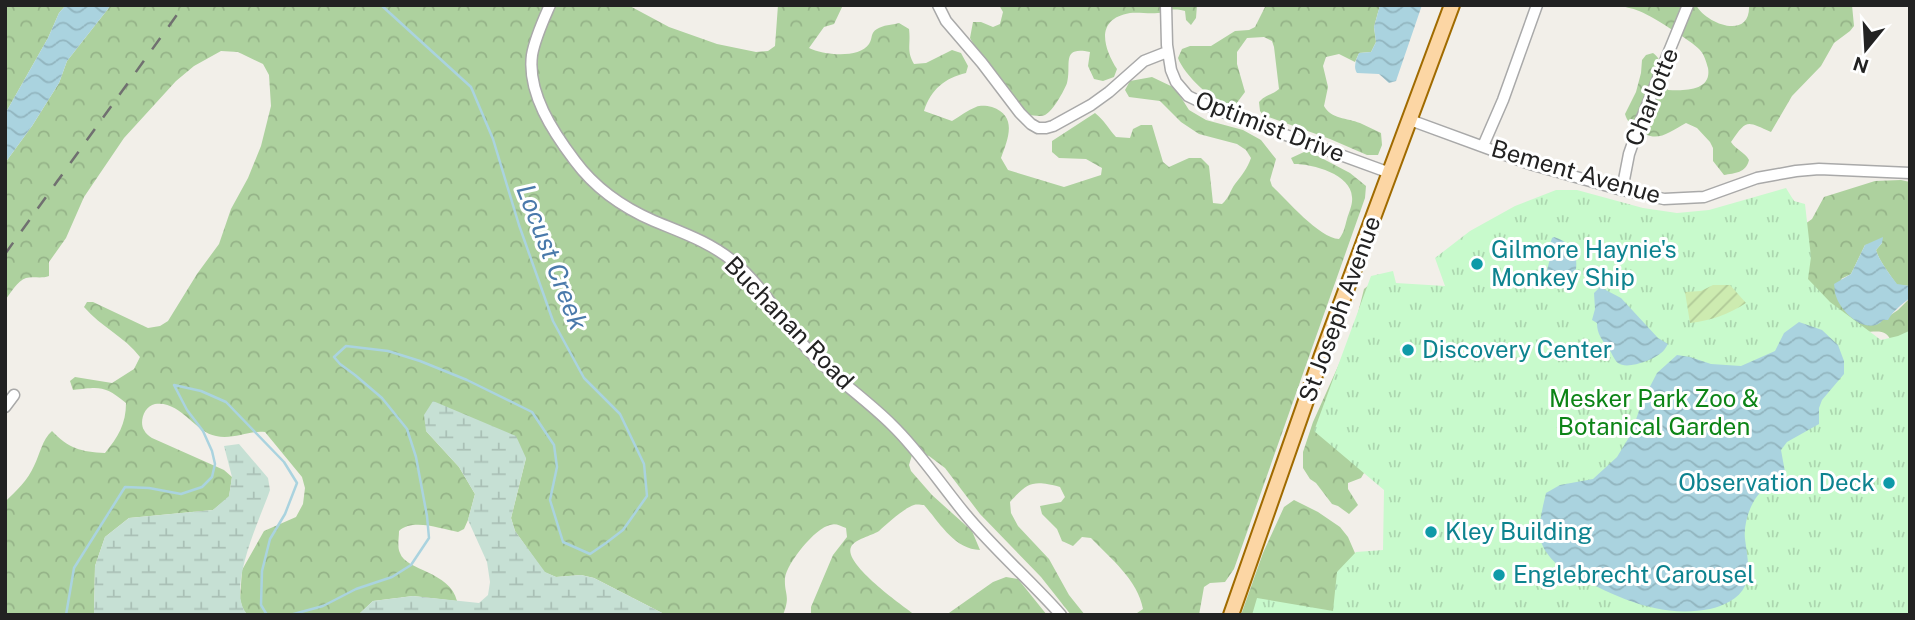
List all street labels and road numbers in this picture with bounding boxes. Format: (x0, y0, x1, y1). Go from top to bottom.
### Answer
street label: Charlotte (1619, 43, 1683, 150)
street label: Optimist Drive (1192, 85, 1349, 167)
street label: Bement Avenue (1488, 133, 1664, 209)
street label: St Joseph Avenue (1292, 212, 1386, 405)
street label: Buchanan Road (719, 250, 860, 394)

